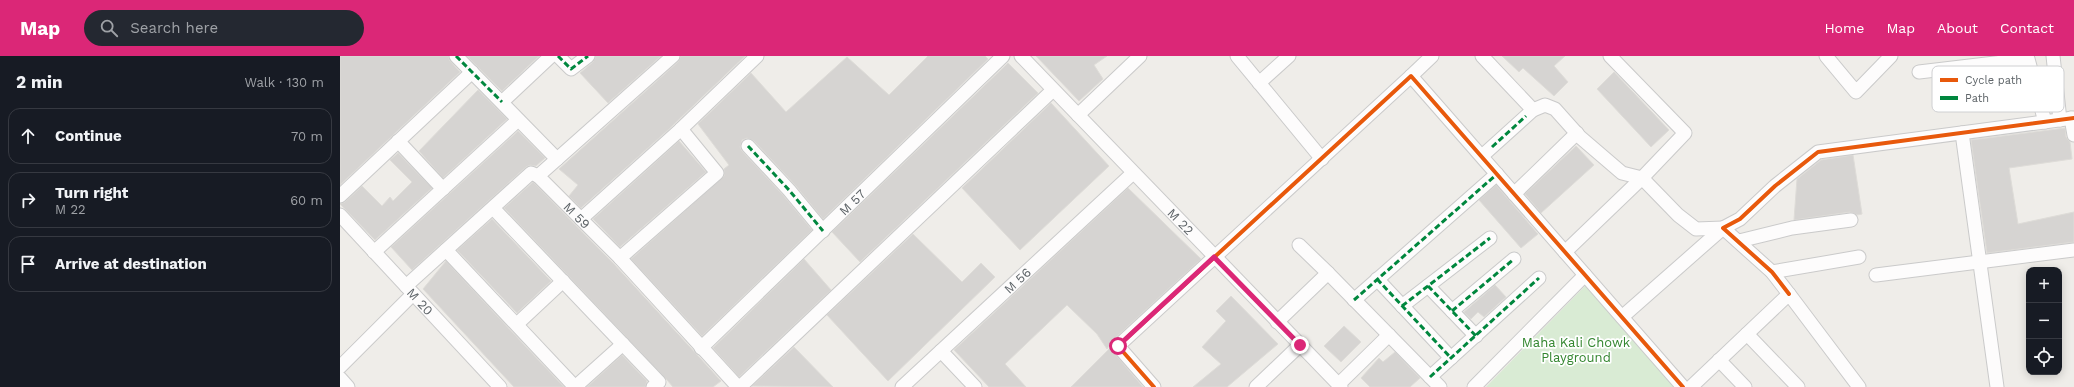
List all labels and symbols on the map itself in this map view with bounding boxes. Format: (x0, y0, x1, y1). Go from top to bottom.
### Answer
legend (1932, 66, 2064, 112)
text: Cycle path (1965, 74, 2022, 87)
text: Path (1965, 92, 1989, 105)
street label: M 57 (836, 186, 868, 218)
street label: M 59 (561, 199, 593, 231)
street label: M 22 (1165, 205, 1197, 238)
street label: M 56 (1001, 264, 1034, 296)
street label: M 20 (404, 285, 436, 318)
park label: Maha Kali Chowk Playground (1522, 335, 1631, 365)
route end (1291, 336, 1309, 354)
route start (1109, 337, 1127, 355)

